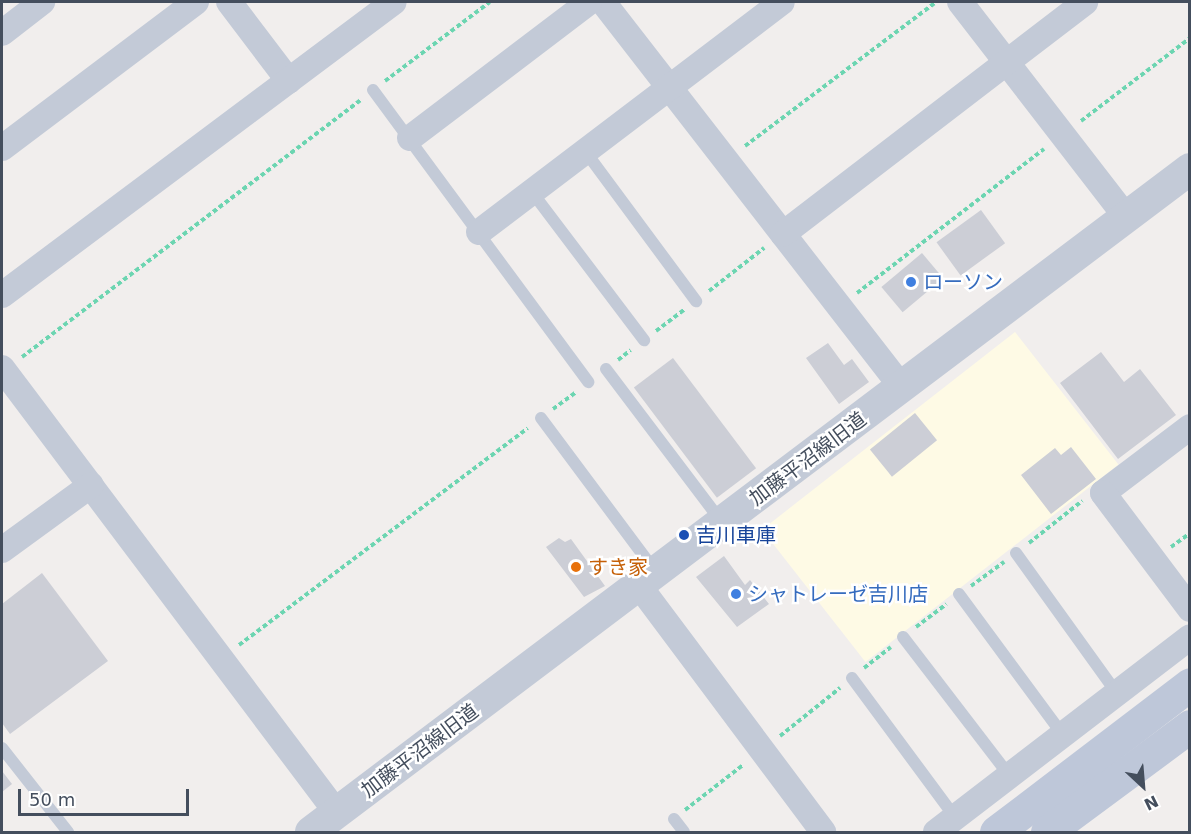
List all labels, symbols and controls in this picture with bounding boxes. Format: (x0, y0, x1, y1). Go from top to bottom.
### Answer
place label: ローソン (923, 270, 1003, 294)
marker: ローソン (904, 275, 918, 289)
street label: 加藤平沼線旧道 (745, 407, 871, 511)
place label: 吉川車庫 (696, 523, 776, 547)
marker: 吉川車庫 (677, 528, 691, 542)
place label: すき家 (588, 555, 648, 579)
marker: すき家 (569, 560, 583, 574)
place label: シャトレーゼ吉川店 (748, 582, 928, 606)
marker: シャトレーゼ吉川店 (729, 587, 743, 601)
street label: 加藤平沼線旧道 (357, 699, 483, 803)
north arrow (1113, 756, 1173, 816)
scale bar (21, 777, 192, 815)
text: 50 m (29, 789, 75, 810)
text: N (1141, 791, 1161, 814)

